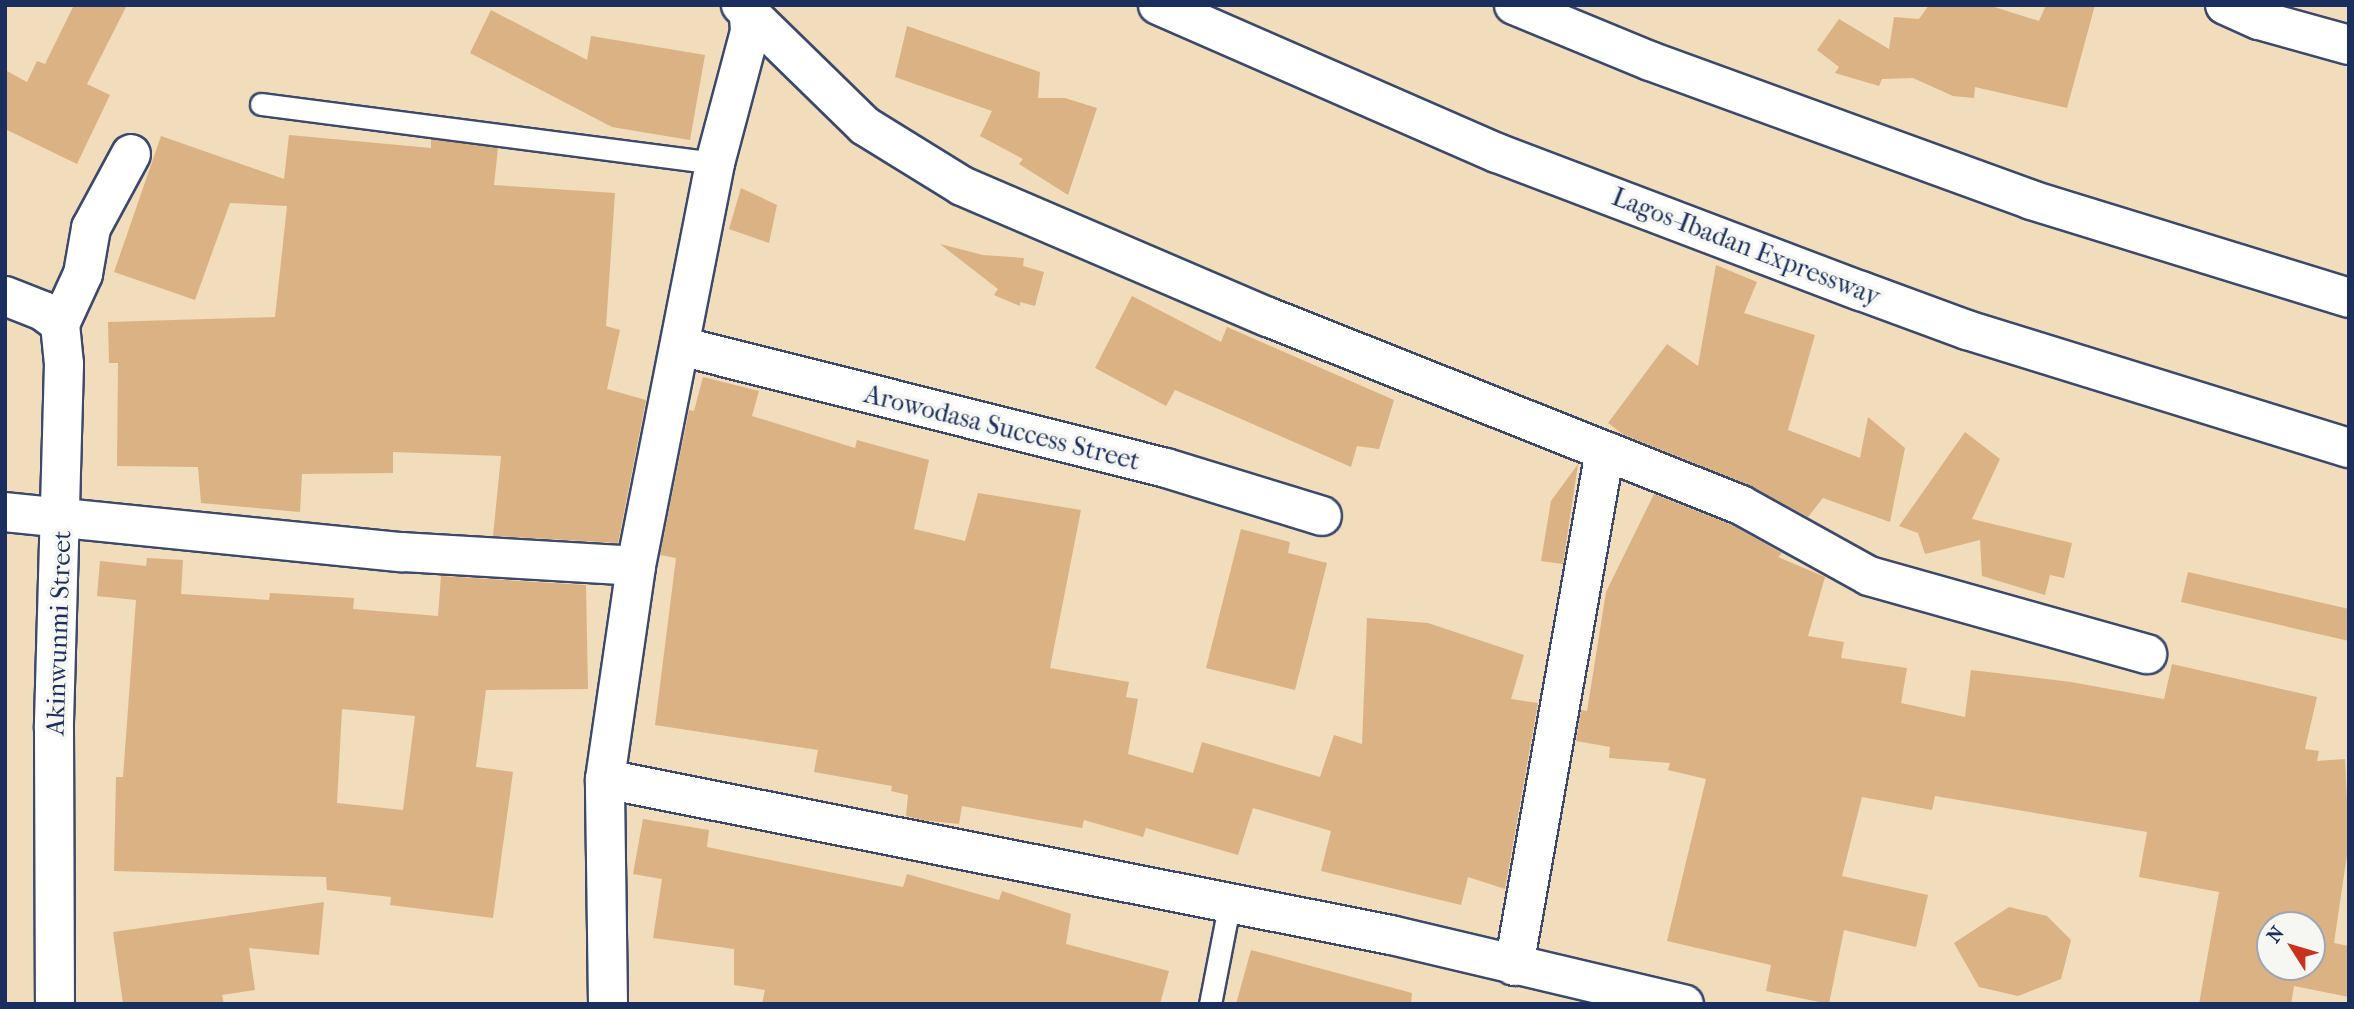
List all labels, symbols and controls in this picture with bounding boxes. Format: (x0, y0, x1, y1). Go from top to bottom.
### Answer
street label: Lagos-Ibadan Expressway (1608, 181, 1884, 313)
street label: Arowodasa Success Street (861, 379, 1143, 477)
street label: Akinwunmi Street (40, 530, 78, 736)
north arrow (2256, 911, 2326, 981)
text: N (2263, 922, 2289, 947)

